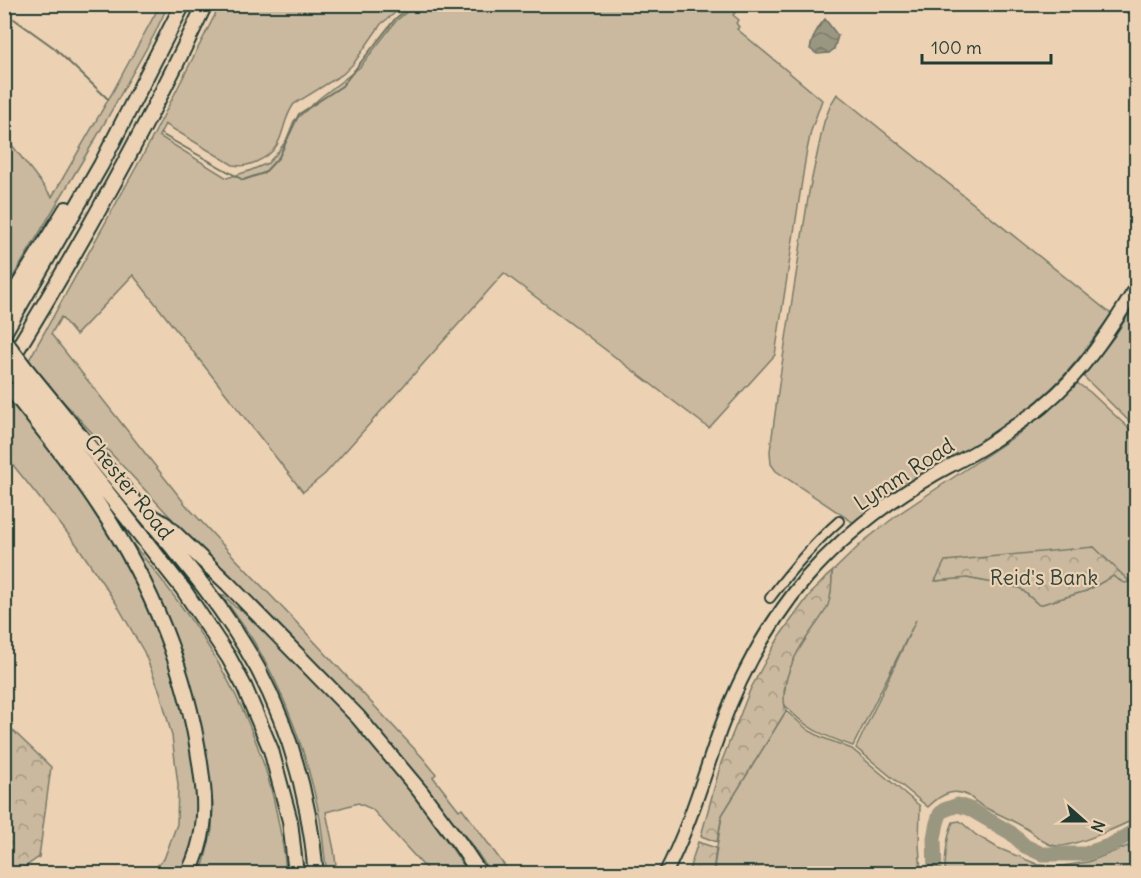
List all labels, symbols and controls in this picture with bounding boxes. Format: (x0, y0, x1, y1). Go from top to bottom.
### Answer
scale bar (922, 27, 1051, 65)
text: 100 m (931, 36, 982, 59)
street label: Chester Road (78, 429, 180, 545)
street label: Lymm Road (849, 432, 959, 516)
park label: Reid's Bank (990, 564, 1098, 591)
north arrow (1054, 791, 1114, 851)
text: N (1087, 818, 1109, 835)

